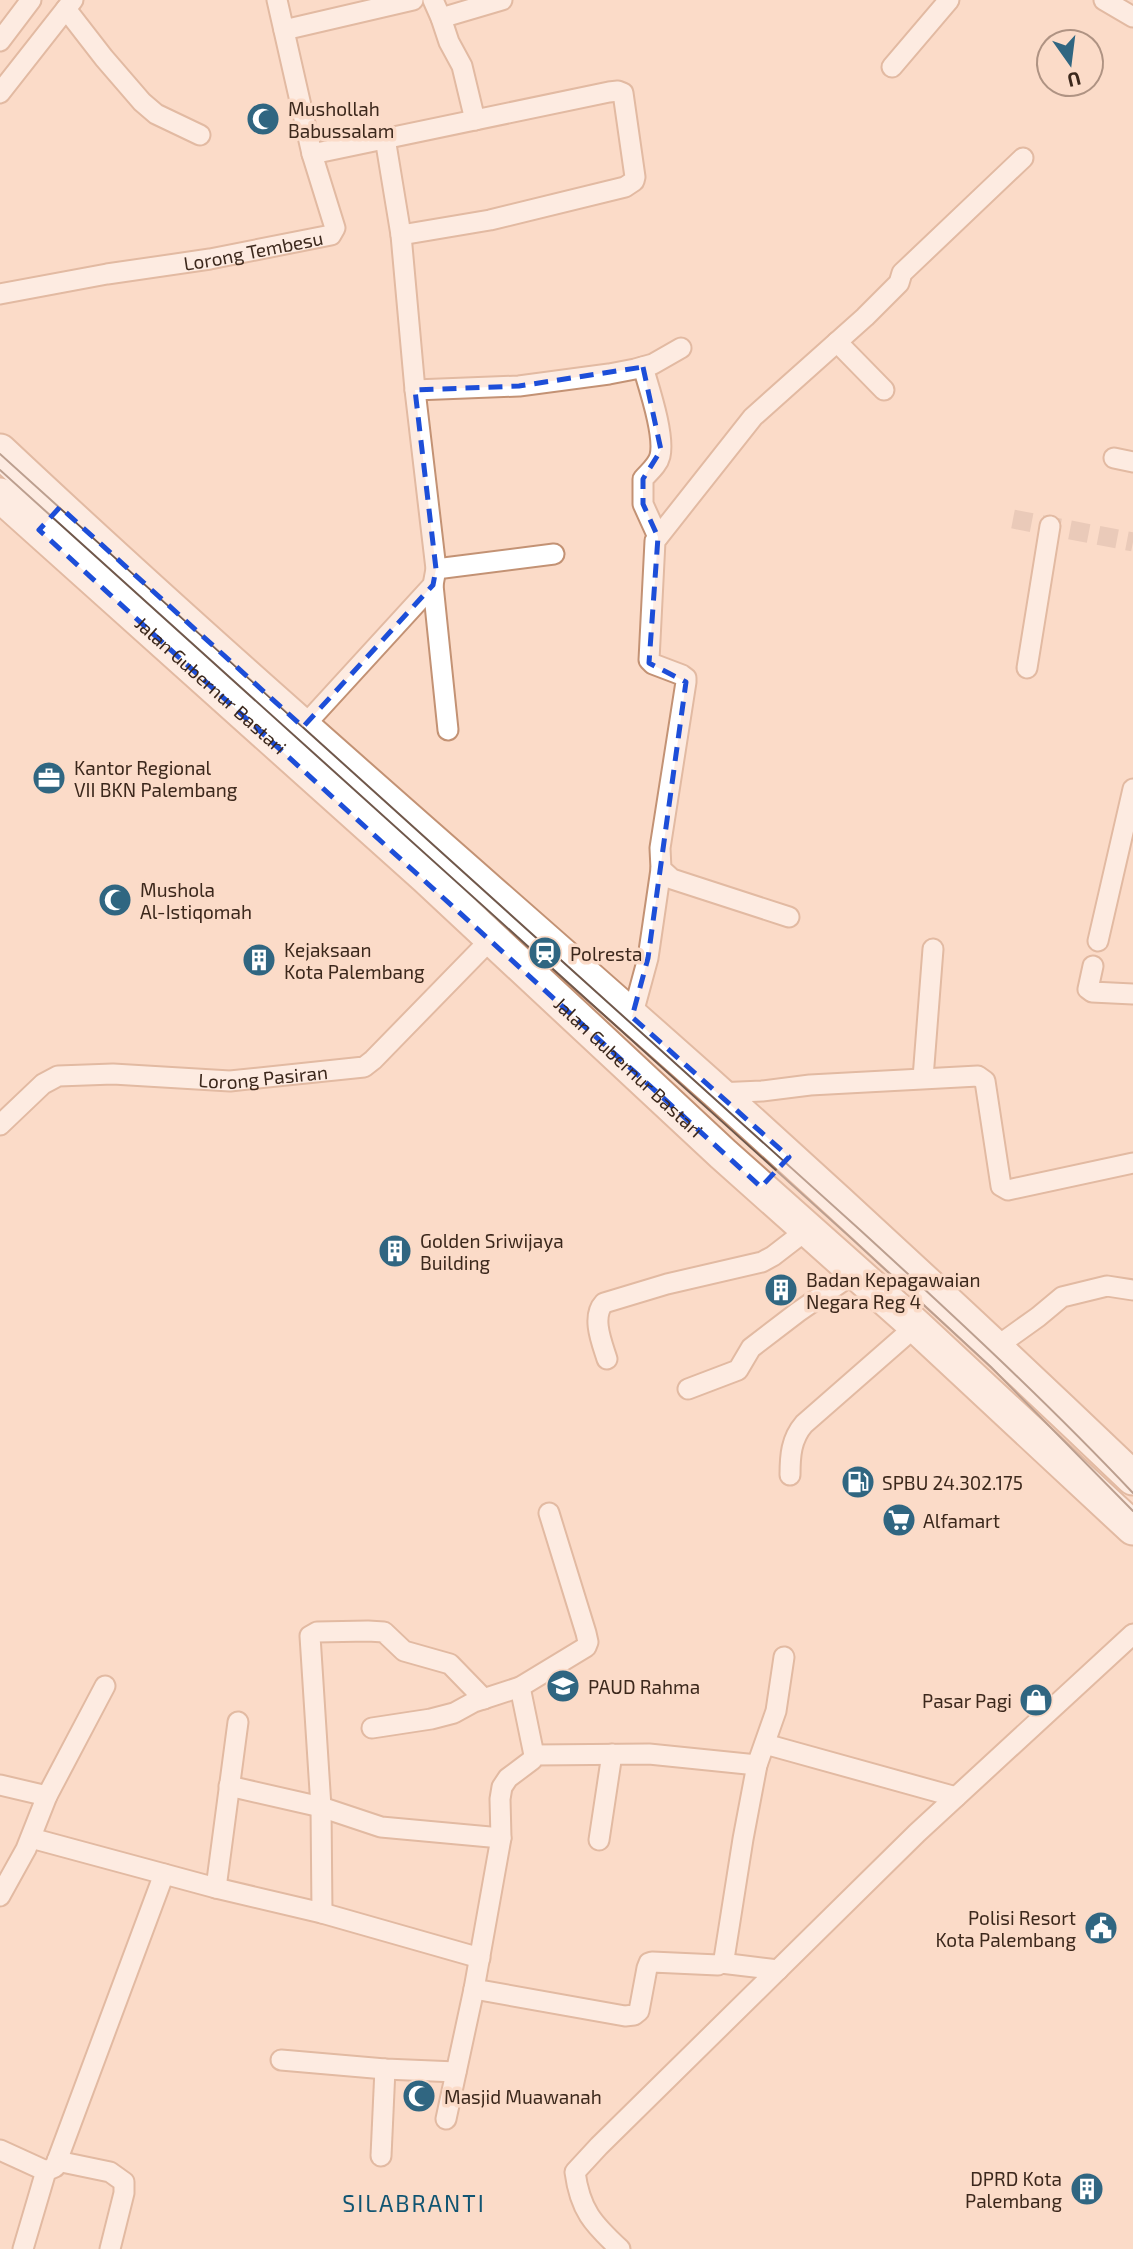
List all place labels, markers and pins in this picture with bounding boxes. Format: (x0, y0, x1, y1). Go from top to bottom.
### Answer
place label: Mushollah Babussalam (288, 97, 394, 142)
mosque icon: Mushollah Babussalam (244, 100, 282, 138)
place label: Kantor Regional VII BKN Palembang (74, 756, 238, 801)
office icon: Kantor Regional VII BKN Palembang (30, 759, 68, 797)
place label: Mushola Al-Istiqomah (140, 878, 252, 923)
mosque icon: Mushola Al-Istiqomah (96, 881, 134, 919)
station icon: Polresta (526, 934, 564, 972)
place label: Kejaksaan Kota Palembang (284, 938, 425, 983)
building icon: Kejaksaan Kota Palembang (240, 941, 278, 979)
place label: Polresta (570, 942, 642, 965)
place label: Golden Sriwijaya Building (420, 1229, 564, 1274)
building icon: Golden Sriwijaya Building (376, 1232, 414, 1270)
place label: Badan Kepagawaian Negara Reg 4 (806, 1268, 981, 1313)
building icon: Badan Kepagawaian Negara Reg 4 (762, 1271, 800, 1309)
fuel station icon: SPBU 24.302.175 (839, 1463, 877, 1501)
place label: SPBU 24.302.175 (882, 1471, 1023, 1494)
supermarket icon: Alfamart (880, 1501, 918, 1539)
place label: Alfamart (923, 1509, 1000, 1532)
school or university icon: PAUD Rahma (544, 1667, 582, 1705)
place label: PAUD Rahma (588, 1675, 700, 1698)
shop icon: Pasar Pagi (1017, 1681, 1055, 1719)
place label: Pasar Pagi (922, 1689, 1012, 1712)
place label: Polisi Resort Kota Palembang (935, 1906, 1076, 1951)
public building icon: Polisi Resort Kota Palembang (1082, 1909, 1120, 1947)
mosque icon: Masjid Muawanah (400, 2077, 438, 2115)
place label: Masjid Muawanah (444, 2085, 602, 2108)
place label: DPRD Kota Palembang (965, 2167, 1062, 2212)
building icon: DPRD Kota Palembang (1068, 2170, 1106, 2208)

